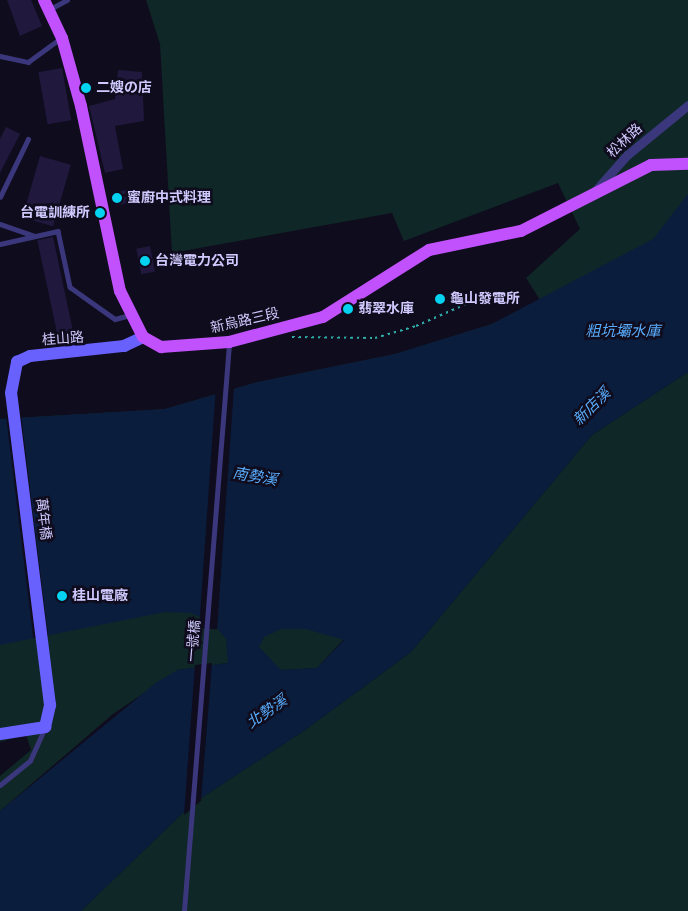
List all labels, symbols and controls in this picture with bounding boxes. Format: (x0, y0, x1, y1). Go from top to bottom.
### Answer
place label: 二嫂の店 (96, 80, 152, 96)
marker: 二嫂の店 (80, 82, 92, 94)
street label: 松林路 (604, 121, 646, 161)
place label: 蜜廚中式料理 (127, 190, 211, 206)
marker: 蜜廚中式料理 (111, 192, 123, 204)
place label: 台電訓練所 (20, 205, 90, 221)
marker: 台電訓練所 (94, 207, 106, 219)
place label: 台灣電力公司 (155, 253, 239, 269)
marker: 台灣電力公司 (139, 255, 151, 267)
place label: 龜山發電所 (450, 291, 520, 307)
marker: 龜山發電所 (434, 293, 446, 305)
place label: 翡翠水庫 (358, 301, 414, 317)
marker: 翡翠水庫 (342, 303, 354, 315)
street label: 新烏路三段 (209, 305, 281, 337)
water label: 粗坑壩水庫 (586, 323, 660, 341)
street label: 桂山路 (41, 329, 85, 349)
water label: 新店溪 (570, 385, 614, 429)
water label: 南勢溪 (231, 464, 279, 490)
street label: 萬年橋 (32, 497, 54, 541)
place label: 桂山電廠 (72, 588, 128, 604)
marker: 桂山電廠 (56, 590, 68, 602)
street label: 一號橋 (184, 619, 204, 663)
water label: 北勢溪 (243, 692, 291, 732)

